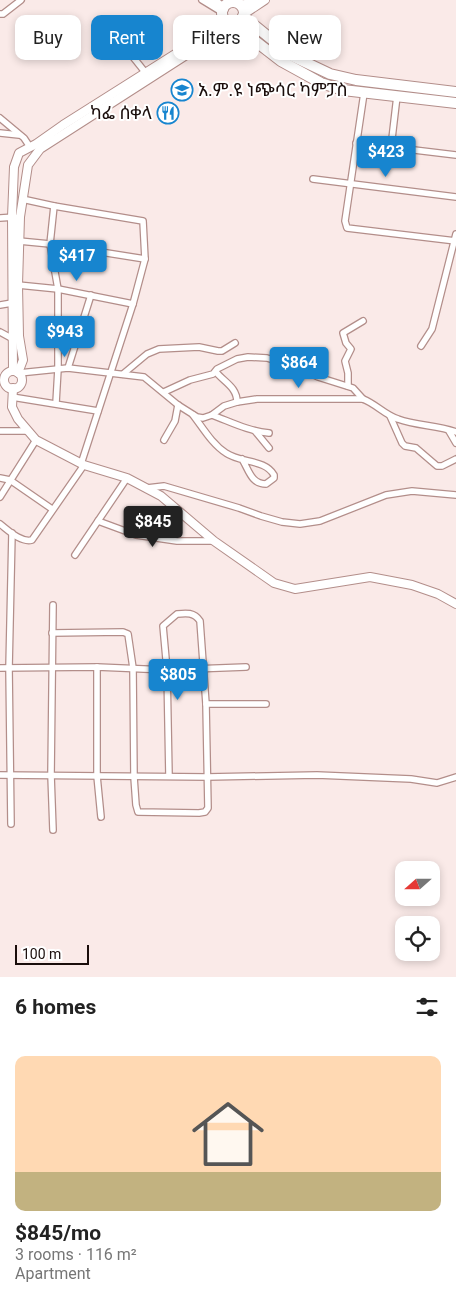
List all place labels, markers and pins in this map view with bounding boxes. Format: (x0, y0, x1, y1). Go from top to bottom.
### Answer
school or university icon: አ.ም.ዩ ነጭሳር ካምፓስ (170, 78, 194, 102)
place label: አ.ም.ዩ ነጭሳር ካምፓስ (198, 79, 348, 100)
restaurant icon: ካፌ ሰቀላ (156, 101, 180, 125)
place label: ካፌ ሰቀላ (90, 102, 152, 123)
pin: $423 (356, 136, 416, 178)
pin: $417 (47, 240, 107, 282)
pin: $943 (35, 316, 95, 358)
pin: $864 (269, 346, 329, 389)
pin: $845 (123, 506, 183, 548)
pin: $805 (148, 658, 208, 701)

